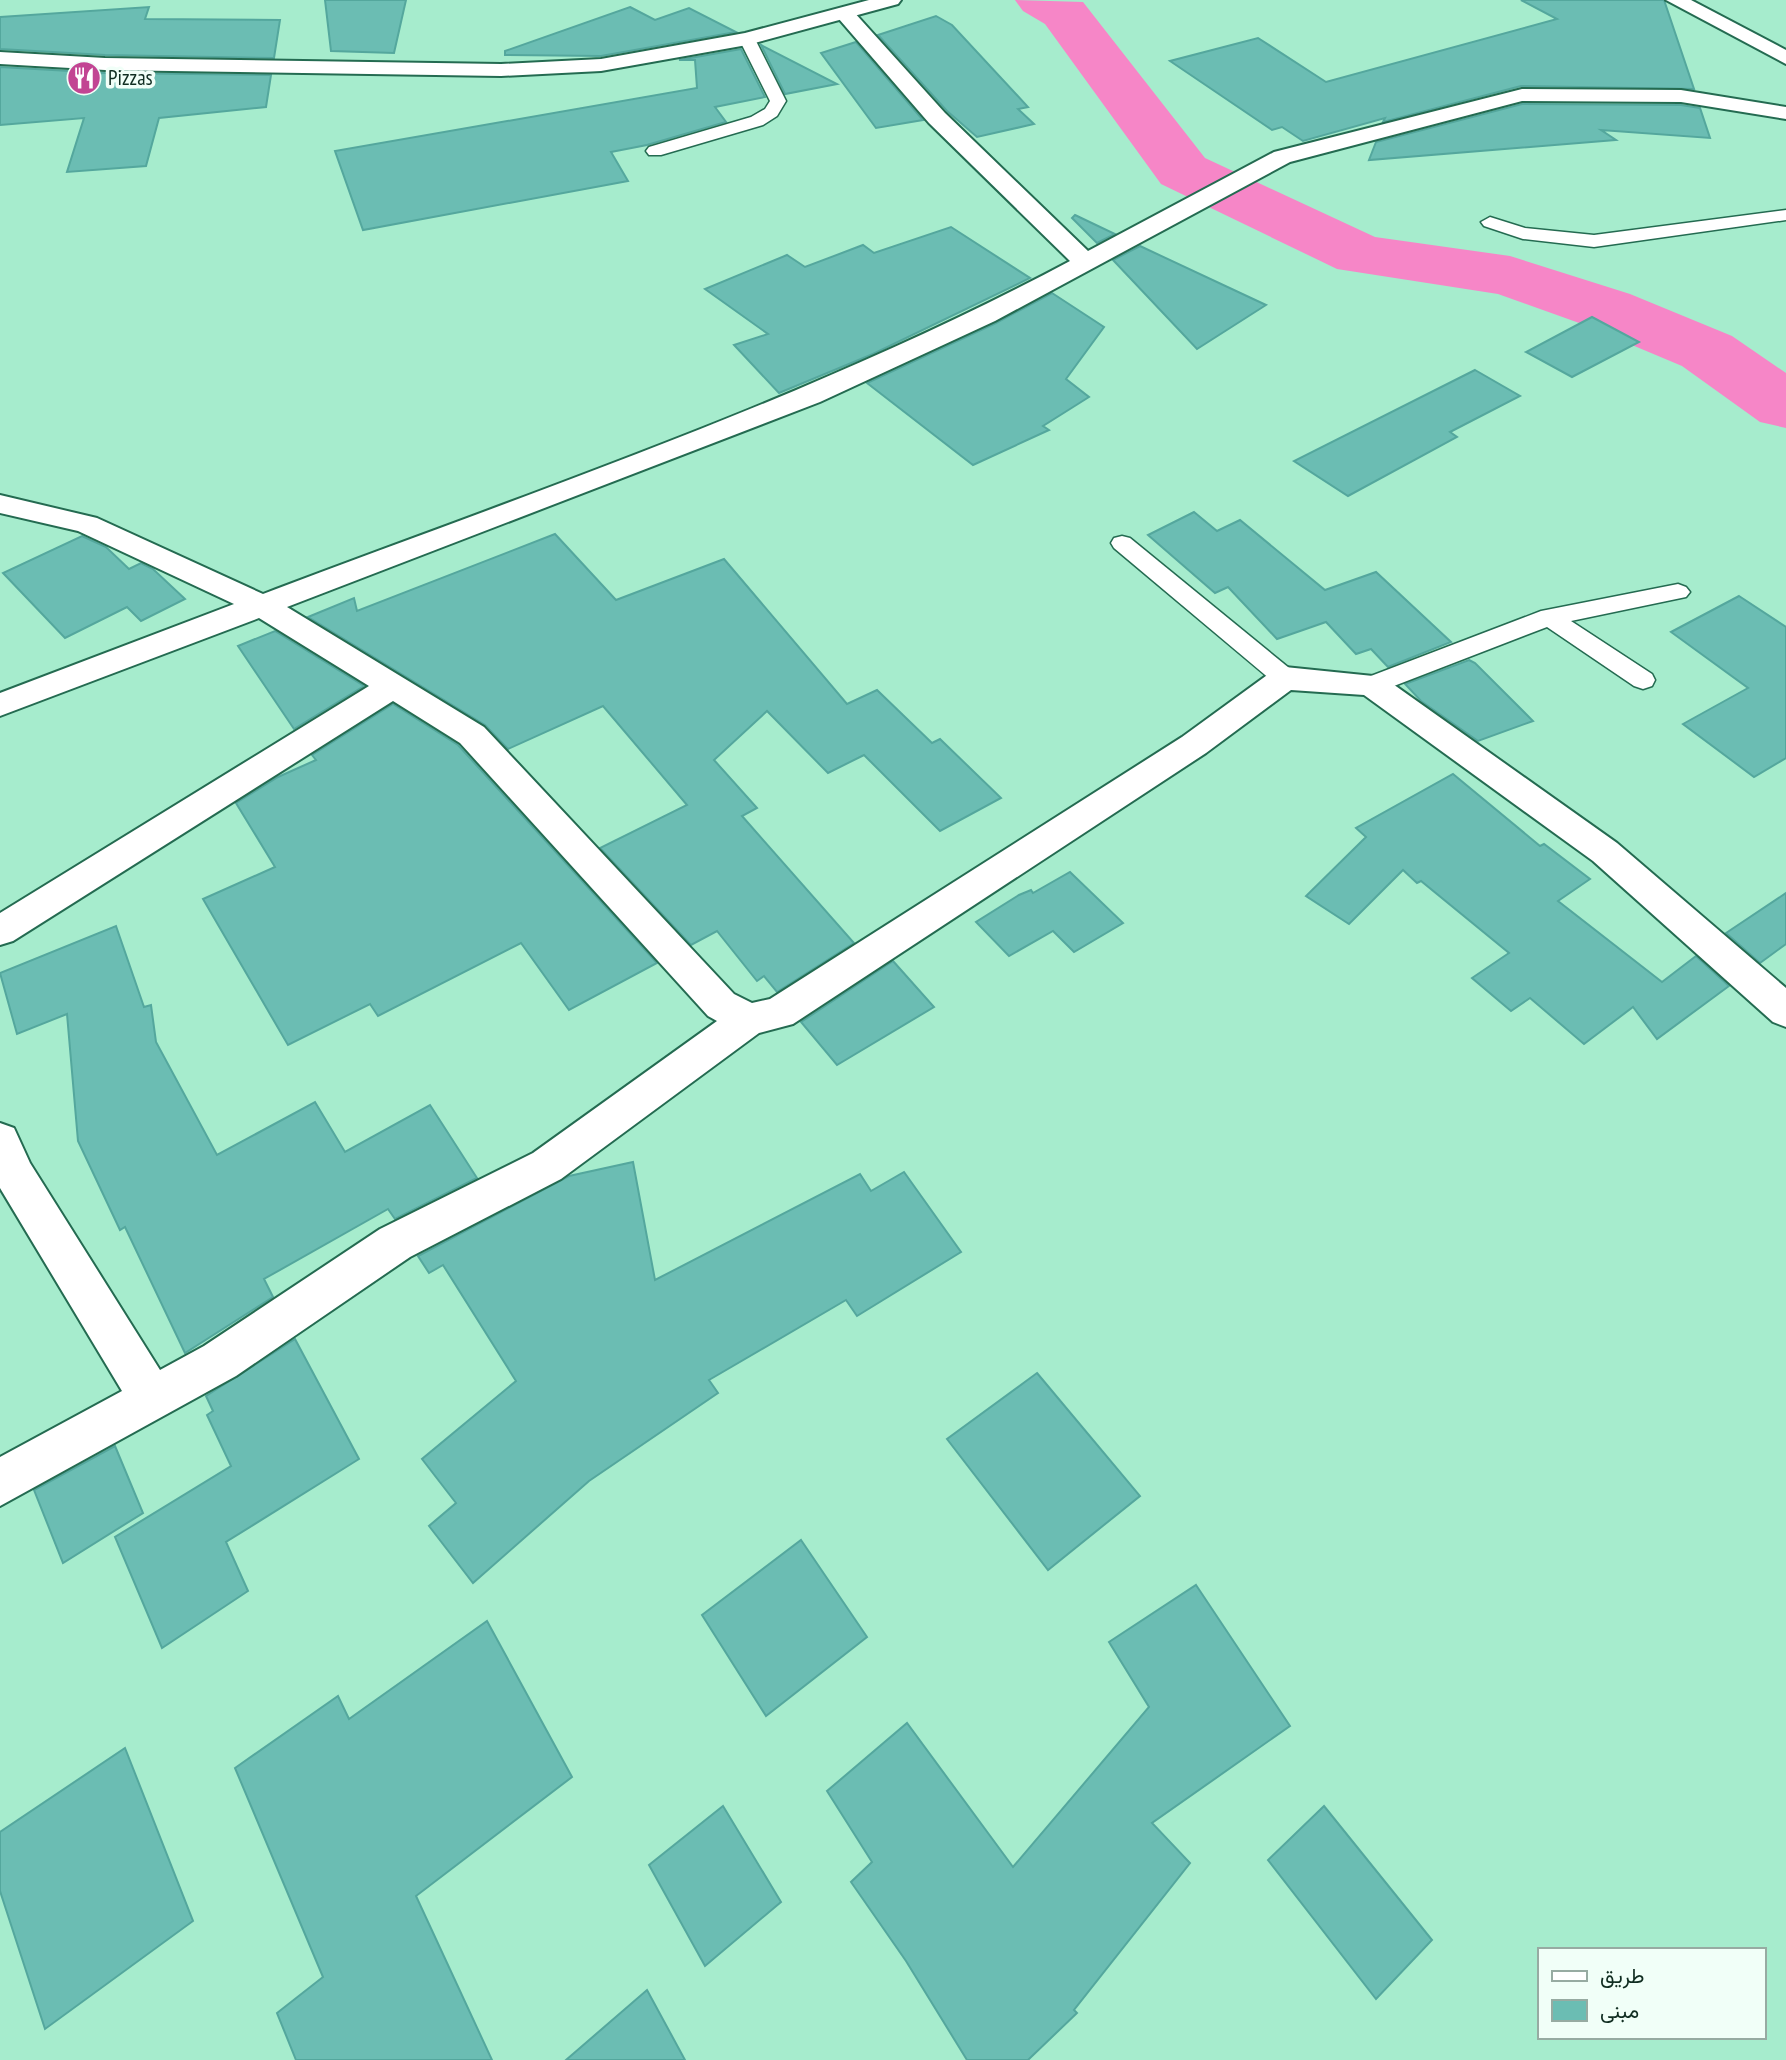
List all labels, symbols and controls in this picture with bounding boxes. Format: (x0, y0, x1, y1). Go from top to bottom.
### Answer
restaurant icon: Pizzas (65, 59, 103, 97)
place label: Pizzas (108, 64, 153, 91)
legend (1538, 1948, 1765, 2039)
text: طريق (1600, 1962, 1645, 1989)
text: مبنى (1600, 1997, 1639, 2024)

